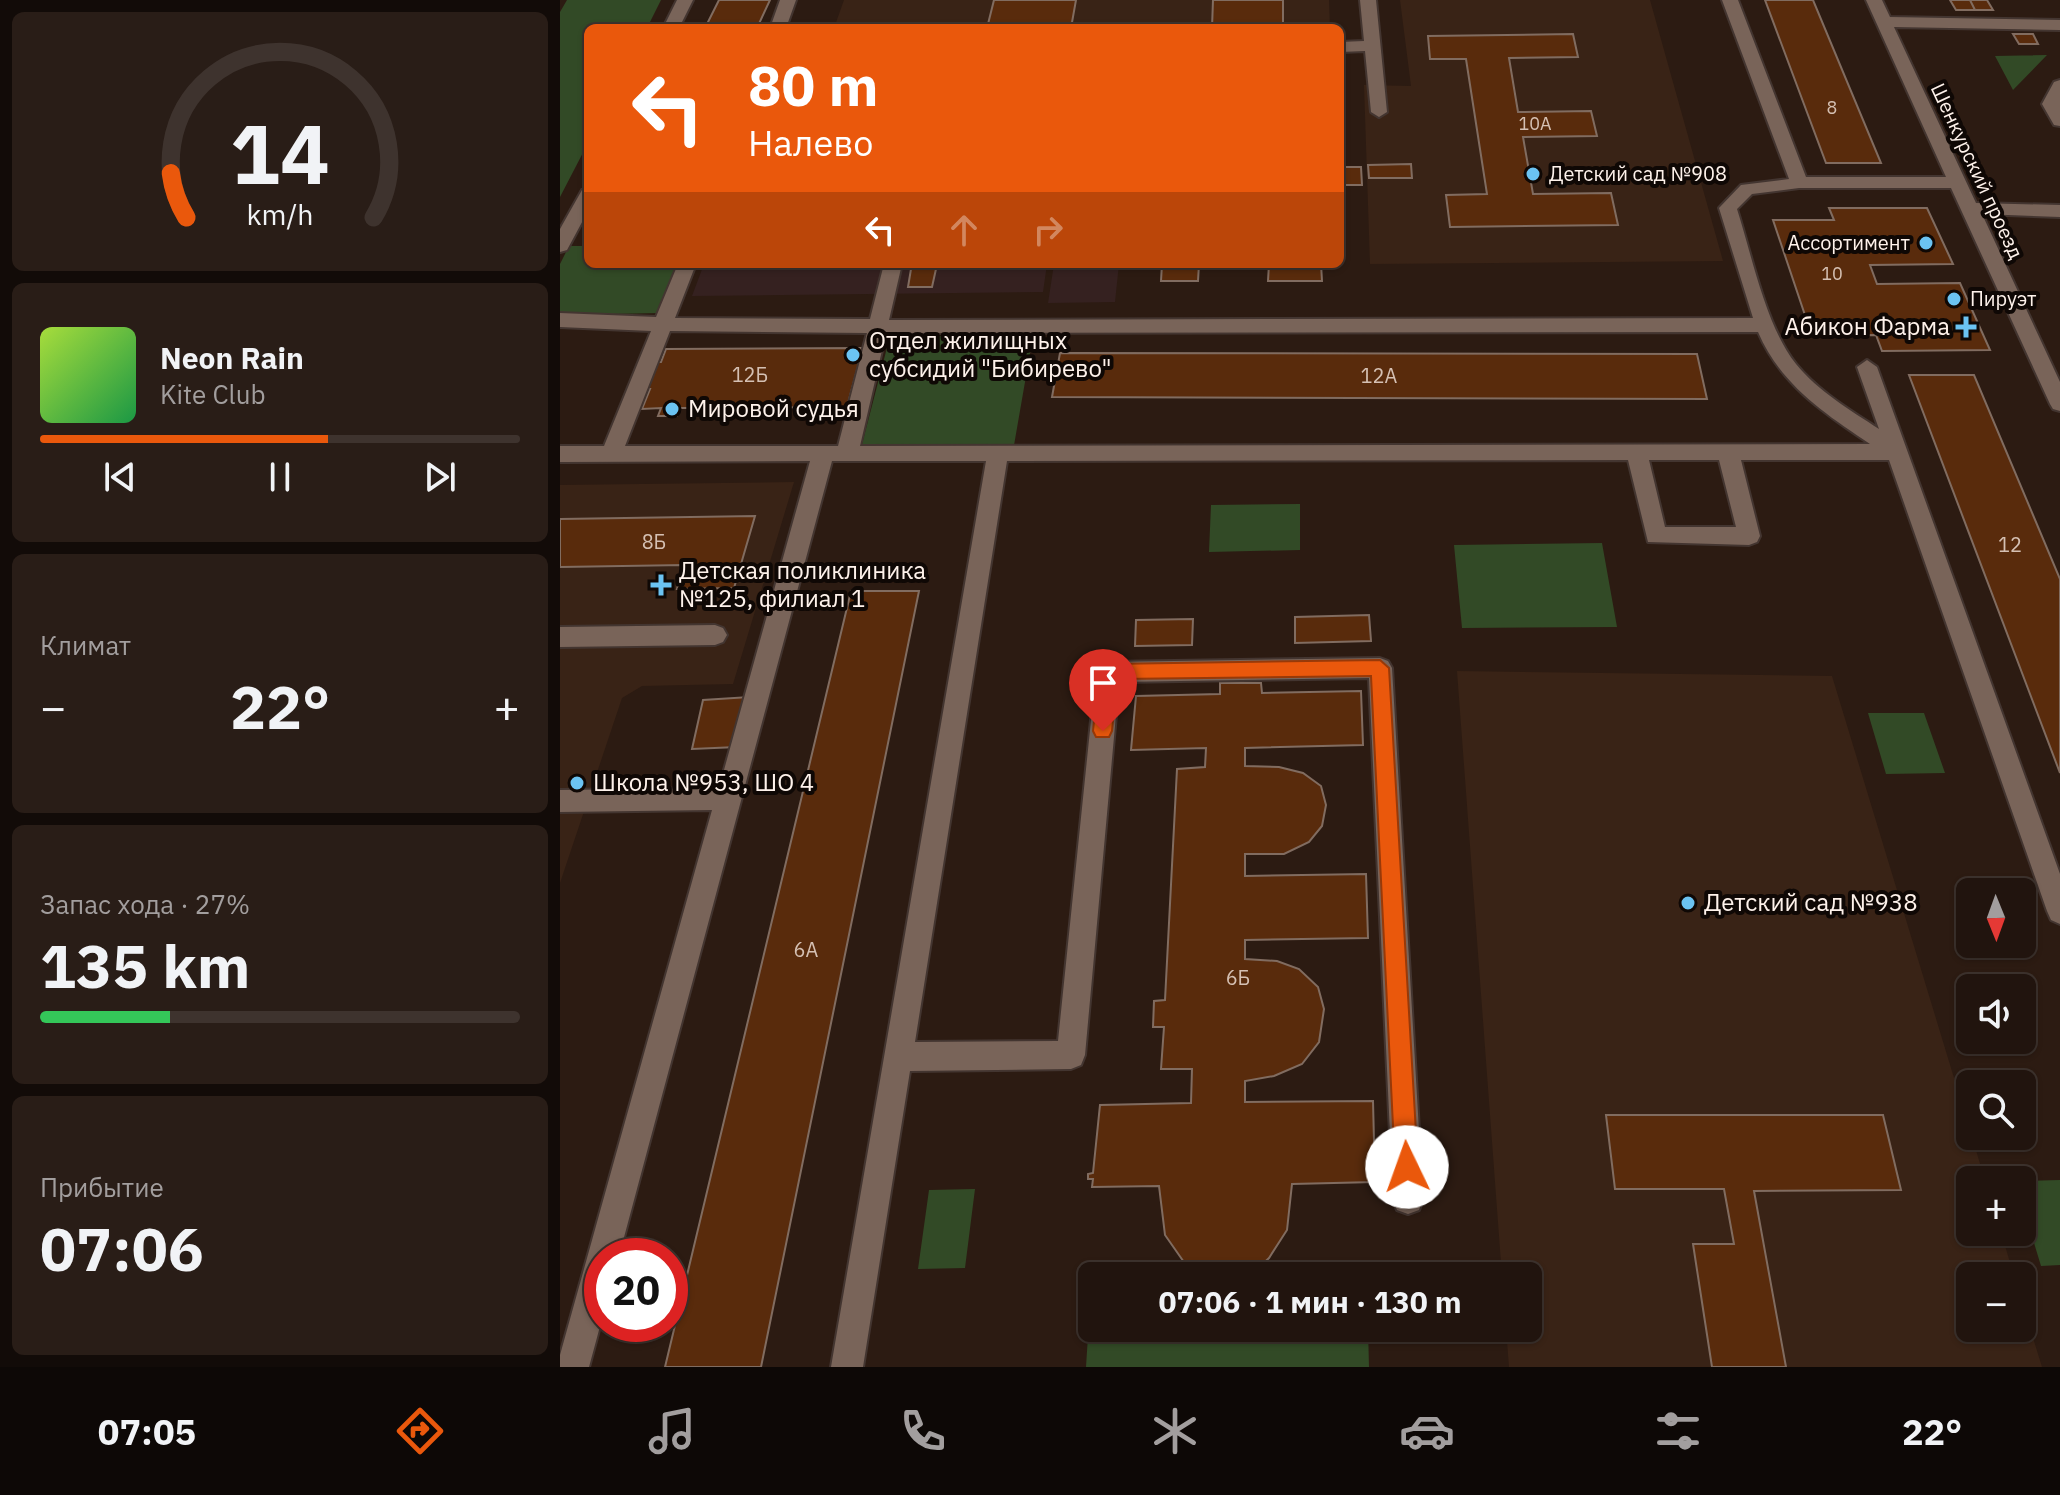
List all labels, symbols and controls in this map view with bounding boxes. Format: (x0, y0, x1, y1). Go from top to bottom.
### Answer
text: 80 m (748, 49, 878, 121)
icon: left (616, 56, 720, 160)
street label: Шенкурский проезд (1925, 79, 2030, 263)
house number: 8 (1827, 96, 1837, 119)
text: 14 (230, 98, 330, 206)
house number: 10А (1518, 112, 1552, 135)
text: Налево (748, 119, 873, 166)
place label: Детский сад №908 (1549, 160, 1727, 187)
marker: Детский сад №908 (1524, 165, 1542, 183)
text: km/h (246, 196, 314, 233)
icon: left (858, 208, 902, 252)
icon: ahead (942, 208, 986, 252)
icon: right (1026, 208, 1070, 252)
place label: Ассортимент (1787, 229, 1911, 256)
marker: Ассортимент (1917, 234, 1935, 252)
house number: 10 (1821, 262, 1843, 285)
place label: Пируэт (1970, 285, 2037, 312)
marker: Пируэт (1945, 290, 1963, 308)
place label: Абикон Фарма (1784, 310, 1950, 342)
marker: Абикон Фарма (1957, 318, 1975, 336)
place label: Отдел жилищных субсидий "Бибирево" (869, 324, 1112, 384)
text: Neon Rain (160, 338, 304, 377)
marker: Отдел жилищных субсидий "Бибирево" (844, 346, 862, 364)
house number: 12Б (732, 361, 768, 388)
house number: 12А (1361, 362, 1398, 389)
text: Kite Club (160, 377, 265, 411)
place label: Мировой судья (688, 392, 859, 424)
marker: Мировой судья (663, 400, 681, 418)
icon: previous (98, 455, 142, 499)
icon: pause (258, 455, 302, 499)
icon: next (418, 455, 462, 499)
house number: 8Б (642, 528, 666, 555)
house number: 12 (1998, 531, 2022, 558)
place label: Детская поликлиника №125, филиал 1 (679, 554, 926, 614)
marker: Детская поликлиника №125, филиал 1 (650, 574, 672, 596)
text: Климат (40, 628, 131, 662)
pin (1069, 649, 1137, 731)
icon: arrive (1081, 661, 1125, 705)
text: 22° (230, 667, 330, 746)
text: − (40, 678, 66, 735)
text: + (494, 678, 520, 735)
place label: Школа №953, ШО 4 (593, 766, 814, 798)
marker: Школа №953, ШО 4 (568, 774, 586, 792)
north arrow (1956, 878, 2036, 958)
map controls (1956, 878, 2036, 1342)
place label: Детский сад №938 (1704, 886, 1918, 918)
text: Запас хода · 27% (40, 887, 250, 921)
marker: Детский сад №938 (1679, 894, 1697, 912)
text: 135 km (40, 926, 250, 1005)
house number: 6А (794, 936, 819, 963)
house number: 6Б (1226, 964, 1250, 991)
button: sound (1956, 974, 2036, 1054)
button: search (1956, 1070, 2036, 1150)
position arrow (1365, 1125, 1449, 1209)
button: + (1956, 1166, 2036, 1246)
text: Прибытие (40, 1170, 164, 1204)
text: 07:06 (40, 1209, 204, 1288)
speed limit sign: 20 (584, 1238, 688, 1342)
button: − (1956, 1262, 2036, 1342)
text: 07:06 · 1 мин · 130 m (1158, 1282, 1462, 1321)
icon: directions (392, 1403, 448, 1459)
icon: music (644, 1403, 700, 1459)
icon: phone (895, 1403, 951, 1459)
icon: climate (1147, 1403, 1203, 1459)
icon: car (1399, 1403, 1455, 1459)
icon: filters (1650, 1403, 1706, 1459)
text: 07:05 (98, 1408, 196, 1455)
text: 22° (1902, 1408, 1962, 1455)

